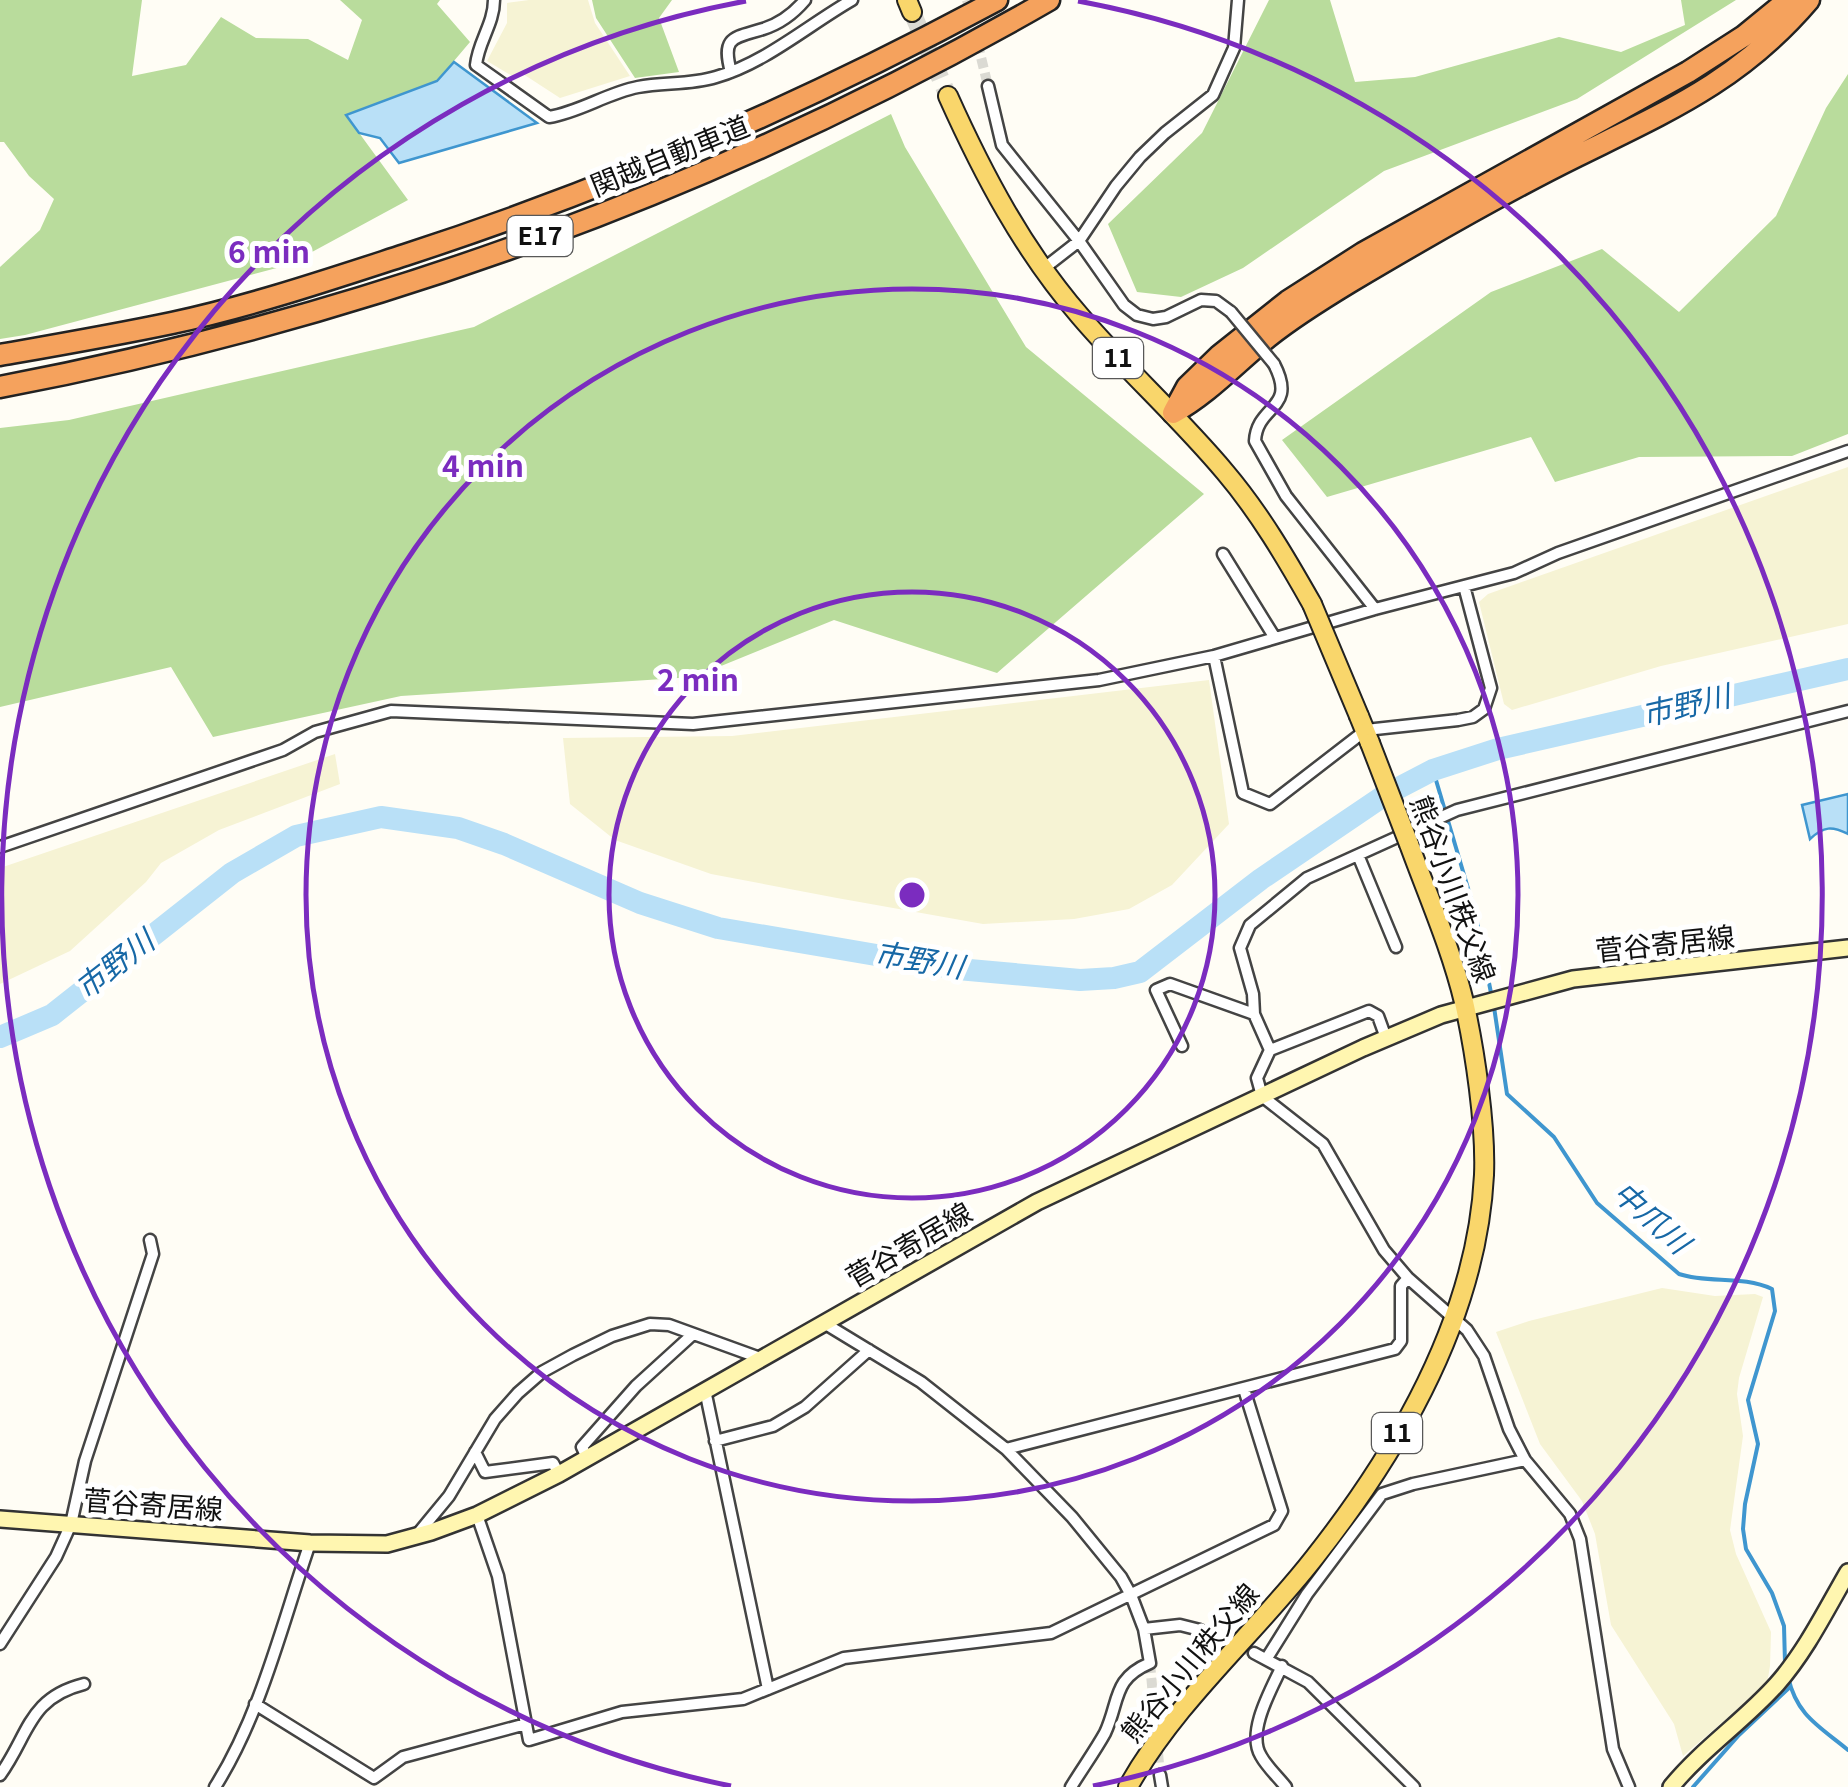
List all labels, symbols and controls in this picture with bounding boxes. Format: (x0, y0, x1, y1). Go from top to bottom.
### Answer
street label: 関越自動車道 (584, 104, 755, 204)
road number: E17 (508, 216, 572, 256)
text: 6 min (228, 228, 310, 272)
road number: 11 (1093, 338, 1143, 378)
text: 4 min (442, 442, 524, 486)
text: 2 min (657, 656, 739, 700)
water label: 市野川 (1637, 671, 1737, 735)
street label: 熊谷小川秩父線 (1403, 789, 1507, 987)
centre of rings (894, 877, 930, 913)
street label: 菅谷寄居線 (1593, 915, 1737, 969)
water label: 市野川 (64, 916, 165, 1008)
water label: 市野川 (872, 929, 970, 987)
water label: 中爪川 (1605, 1169, 1703, 1264)
street label: 菅谷寄居線 (837, 1191, 979, 1296)
road number: 11 (1372, 1413, 1422, 1453)
street label: 菅谷寄居線 (82, 1478, 224, 1528)
street label: 熊谷小川秩父線 (1110, 1574, 1267, 1750)

